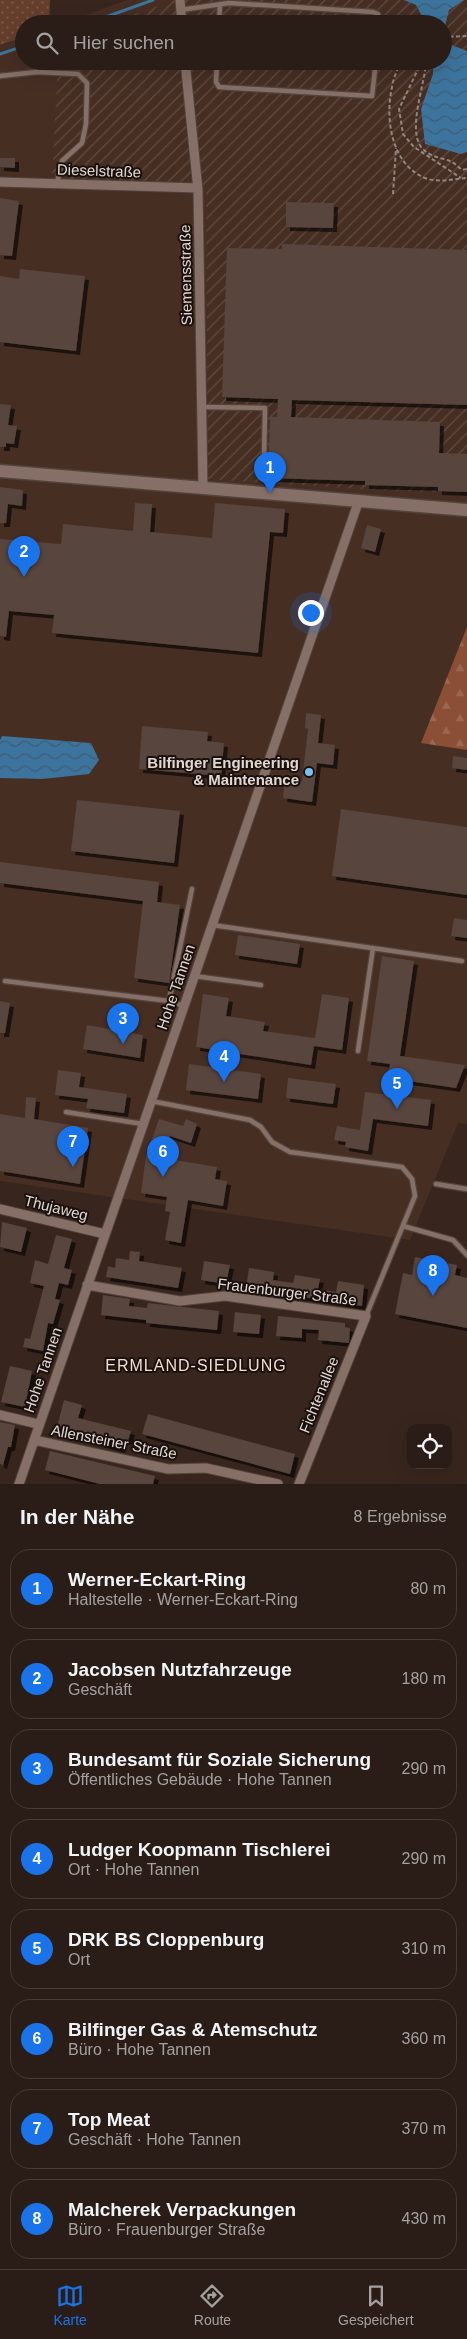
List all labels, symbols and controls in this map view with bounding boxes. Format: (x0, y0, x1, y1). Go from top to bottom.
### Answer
search box (15, 15, 452, 70)
icon: search (33, 29, 61, 57)
text: Hier suchen (73, 32, 174, 53)
street label: Dieselstraße (57, 161, 141, 180)
street label: Siemensstraße (176, 224, 195, 326)
pin: 1 (254, 452, 286, 493)
pin: 2 (8, 536, 40, 577)
your location (298, 600, 324, 626)
place label: Bilfinger Engineering & Maintenance (147, 754, 299, 788)
marker: Bilfinger Engineering & Maintenance (303, 766, 315, 778)
street label: Hohe Tannen (153, 942, 198, 1032)
pin: 3 (107, 1003, 139, 1044)
pin: 4 (208, 1041, 240, 1082)
pin: 5 (381, 1068, 413, 1109)
pin: 7 (57, 1126, 89, 1167)
pin: 6 (147, 1136, 179, 1177)
street label: Thujaweg (23, 1191, 90, 1224)
pin: 8 (417, 1255, 449, 1296)
street label: Frauenburger Straße (217, 1275, 358, 1308)
street label: Hohe Tannen (20, 1325, 65, 1415)
street label: Fichtenallee (296, 1354, 342, 1435)
district label: ERMLAND-SIEDLUNG (105, 1357, 287, 1374)
street label: Allensteiner Straße (50, 1421, 178, 1462)
map controls (407, 1424, 452, 1469)
button: locate (407, 1424, 452, 1469)
text: In der Nähe (20, 1505, 134, 1528)
text: 8 Ergebnisse (354, 1508, 447, 1525)
text: Werner-Eckart-Ring (68, 1569, 246, 1590)
text: 1 (33, 1580, 41, 1597)
text: 80 m (410, 1580, 446, 1597)
text: Haltestelle · Werner-Eckart-Ring (68, 1591, 298, 1608)
text: Jacobsen Nutzfahrzeuge (68, 1659, 292, 1680)
text: 2 (33, 1670, 41, 1687)
text: 180 m (402, 1670, 446, 1687)
text: Geschäft (68, 1681, 132, 1698)
text: Bundesamt für Soziale Sicherung (68, 1749, 371, 1770)
text: 3 (33, 1760, 41, 1777)
text: 290 m (402, 1760, 446, 1777)
text: Öffentliches Gebäude · Hohe Tannen (68, 1771, 332, 1788)
text: Ludger Koopmann Tischlerei (68, 1839, 331, 1860)
text: 4 (33, 1850, 41, 1867)
text: 290 m (402, 1850, 446, 1867)
text: Ort · Hohe Tannen (68, 1861, 199, 1878)
text: DRK BS Cloppenburg (68, 1929, 264, 1950)
text: 5 (33, 1940, 41, 1957)
text: 310 m (402, 1940, 446, 1957)
text: Ort (68, 1951, 90, 1968)
text: Bilfinger Gas & Atemschutz (68, 2019, 318, 2040)
text: 6 (33, 2030, 41, 2047)
text: 360 m (402, 2030, 446, 2047)
text: Büro · Hohe Tannen (68, 2041, 211, 2058)
text: Top Meat (68, 2109, 150, 2130)
text: 7 (33, 2120, 41, 2137)
text: 370 m (402, 2120, 446, 2137)
text: Geschäft · Hohe Tannen (68, 2131, 241, 2148)
text: Malcherek Verpackungen (68, 2199, 296, 2220)
text: 8 (33, 2210, 41, 2227)
text: 430 m (402, 2210, 446, 2227)
text: Büro · Frauenburger Straße (68, 2221, 265, 2238)
tab: Karte (53, 2282, 87, 2328)
tab: Route (194, 2282, 231, 2328)
tab: Gespeichert (338, 2282, 414, 2328)

